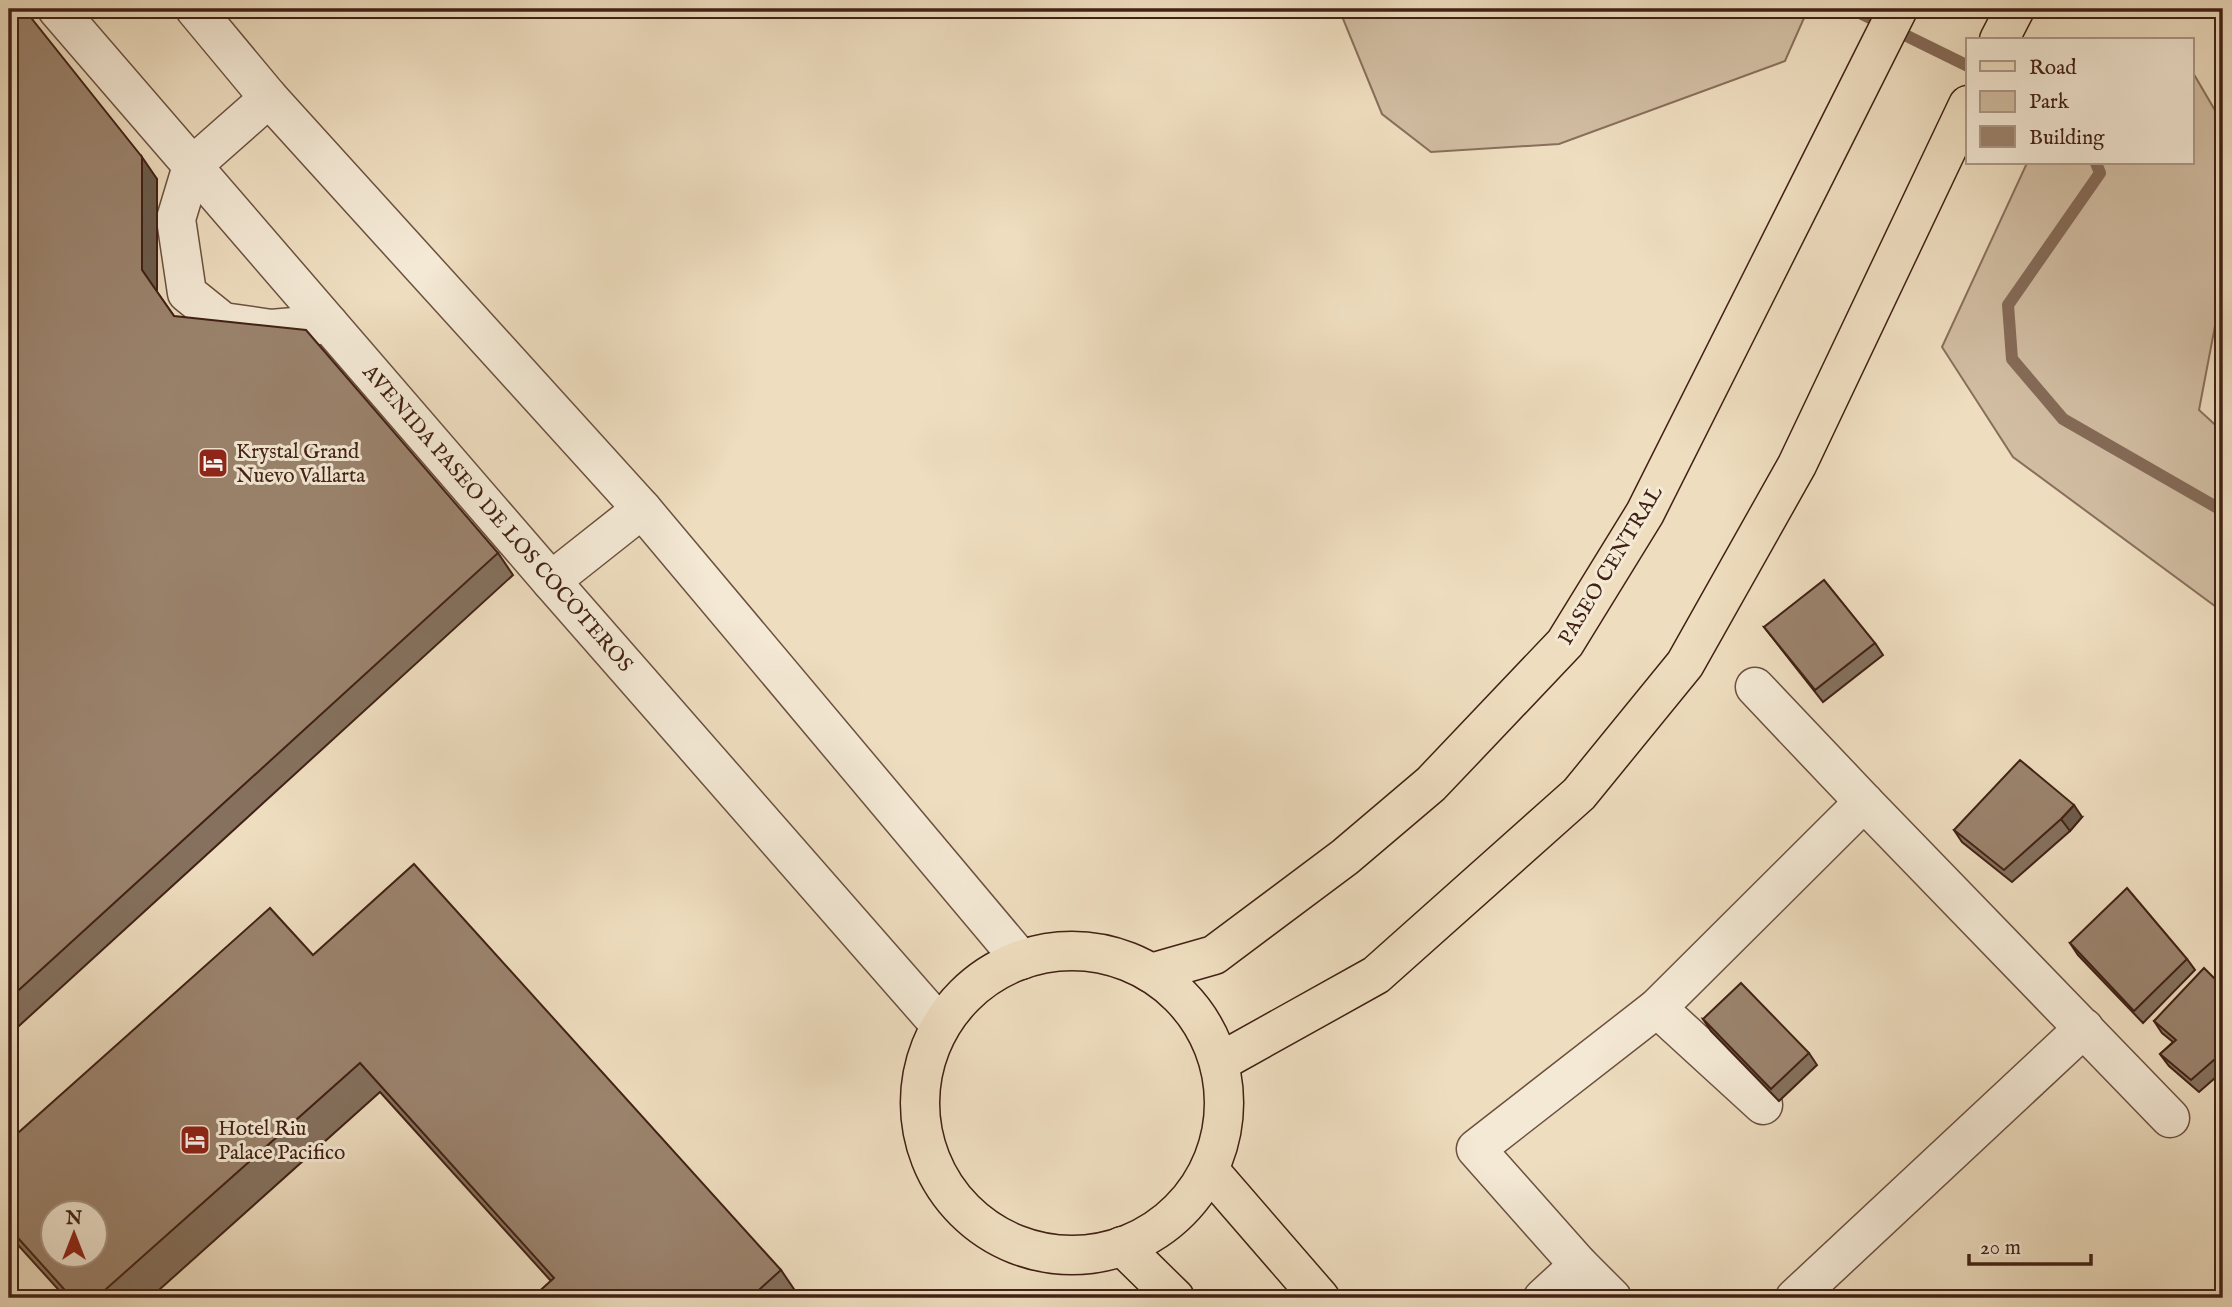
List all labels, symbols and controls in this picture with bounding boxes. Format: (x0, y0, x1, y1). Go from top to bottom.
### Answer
legend (1966, 38, 2194, 164)
text: Road (2029, 55, 2077, 82)
text: Park (2029, 89, 2070, 116)
text: Building (2029, 125, 2105, 152)
street label: AVENIDA PASEO DE LOS COCOTEROS (355, 359, 638, 678)
place label: Krystal Grand Nuevo Vallarta (236, 439, 366, 490)
hotel icon: Krystal Grand Nuevo Vallarta (196, 446, 230, 480)
street label: PASEO CENTRAL (1553, 481, 1670, 650)
place label: Hotel Riu Palace Pacifico (218, 1116, 345, 1167)
hotel icon: Hotel Riu Palace Pacifico (178, 1123, 212, 1157)
north arrow (38, 1198, 108, 1268)
text: N (65, 1207, 83, 1231)
scale bar (1969, 1223, 2092, 1267)
text: 20 m (1980, 1235, 2021, 1262)

